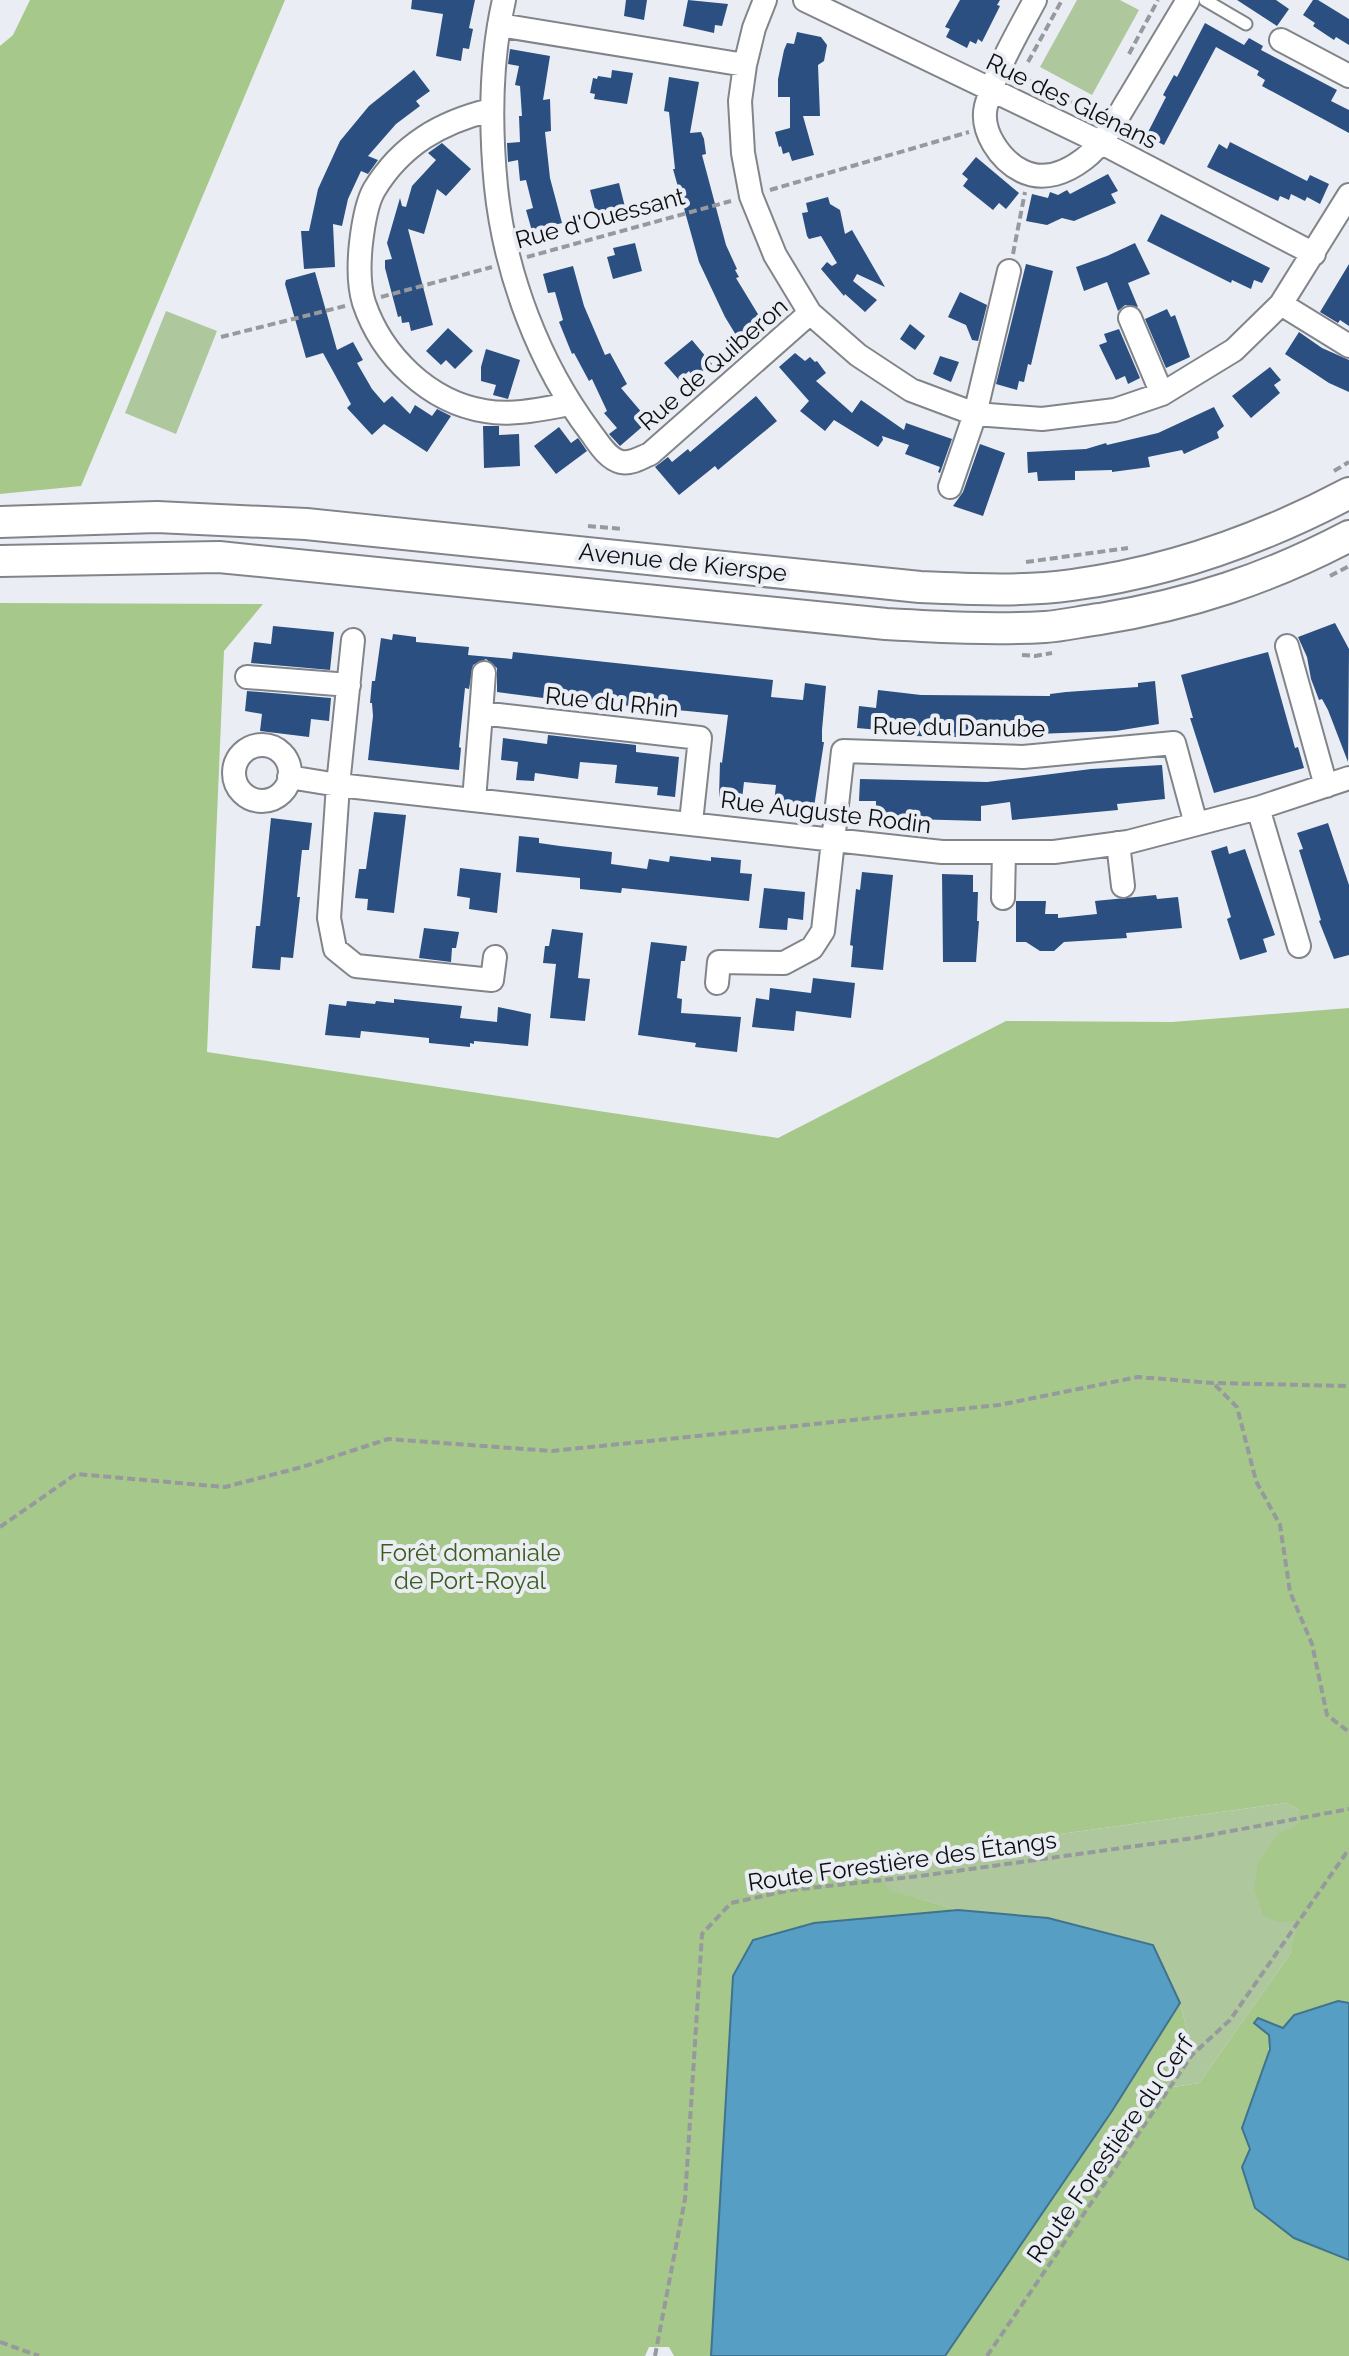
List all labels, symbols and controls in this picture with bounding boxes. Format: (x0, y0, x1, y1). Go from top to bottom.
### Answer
street label: Rue des Glénans (982, 47, 1162, 155)
street label: Rue d'Ouessant (512, 181, 688, 255)
street label: Rue de Quiberon (633, 291, 793, 437)
street label: Avenue de Kierspe (577, 537, 789, 587)
street label: Rue du Rhin (544, 681, 680, 723)
street label: Rue du Danube (872, 711, 1046, 743)
street label: Rue Auguste Rodin (719, 785, 933, 839)
park label: Forêt domaniale de Port-Royal (379, 1538, 561, 1595)
street label: Route Forestière des Étangs (746, 1825, 1058, 1897)
street label: Route Forestière du Cerf (1020, 2029, 1200, 2268)

